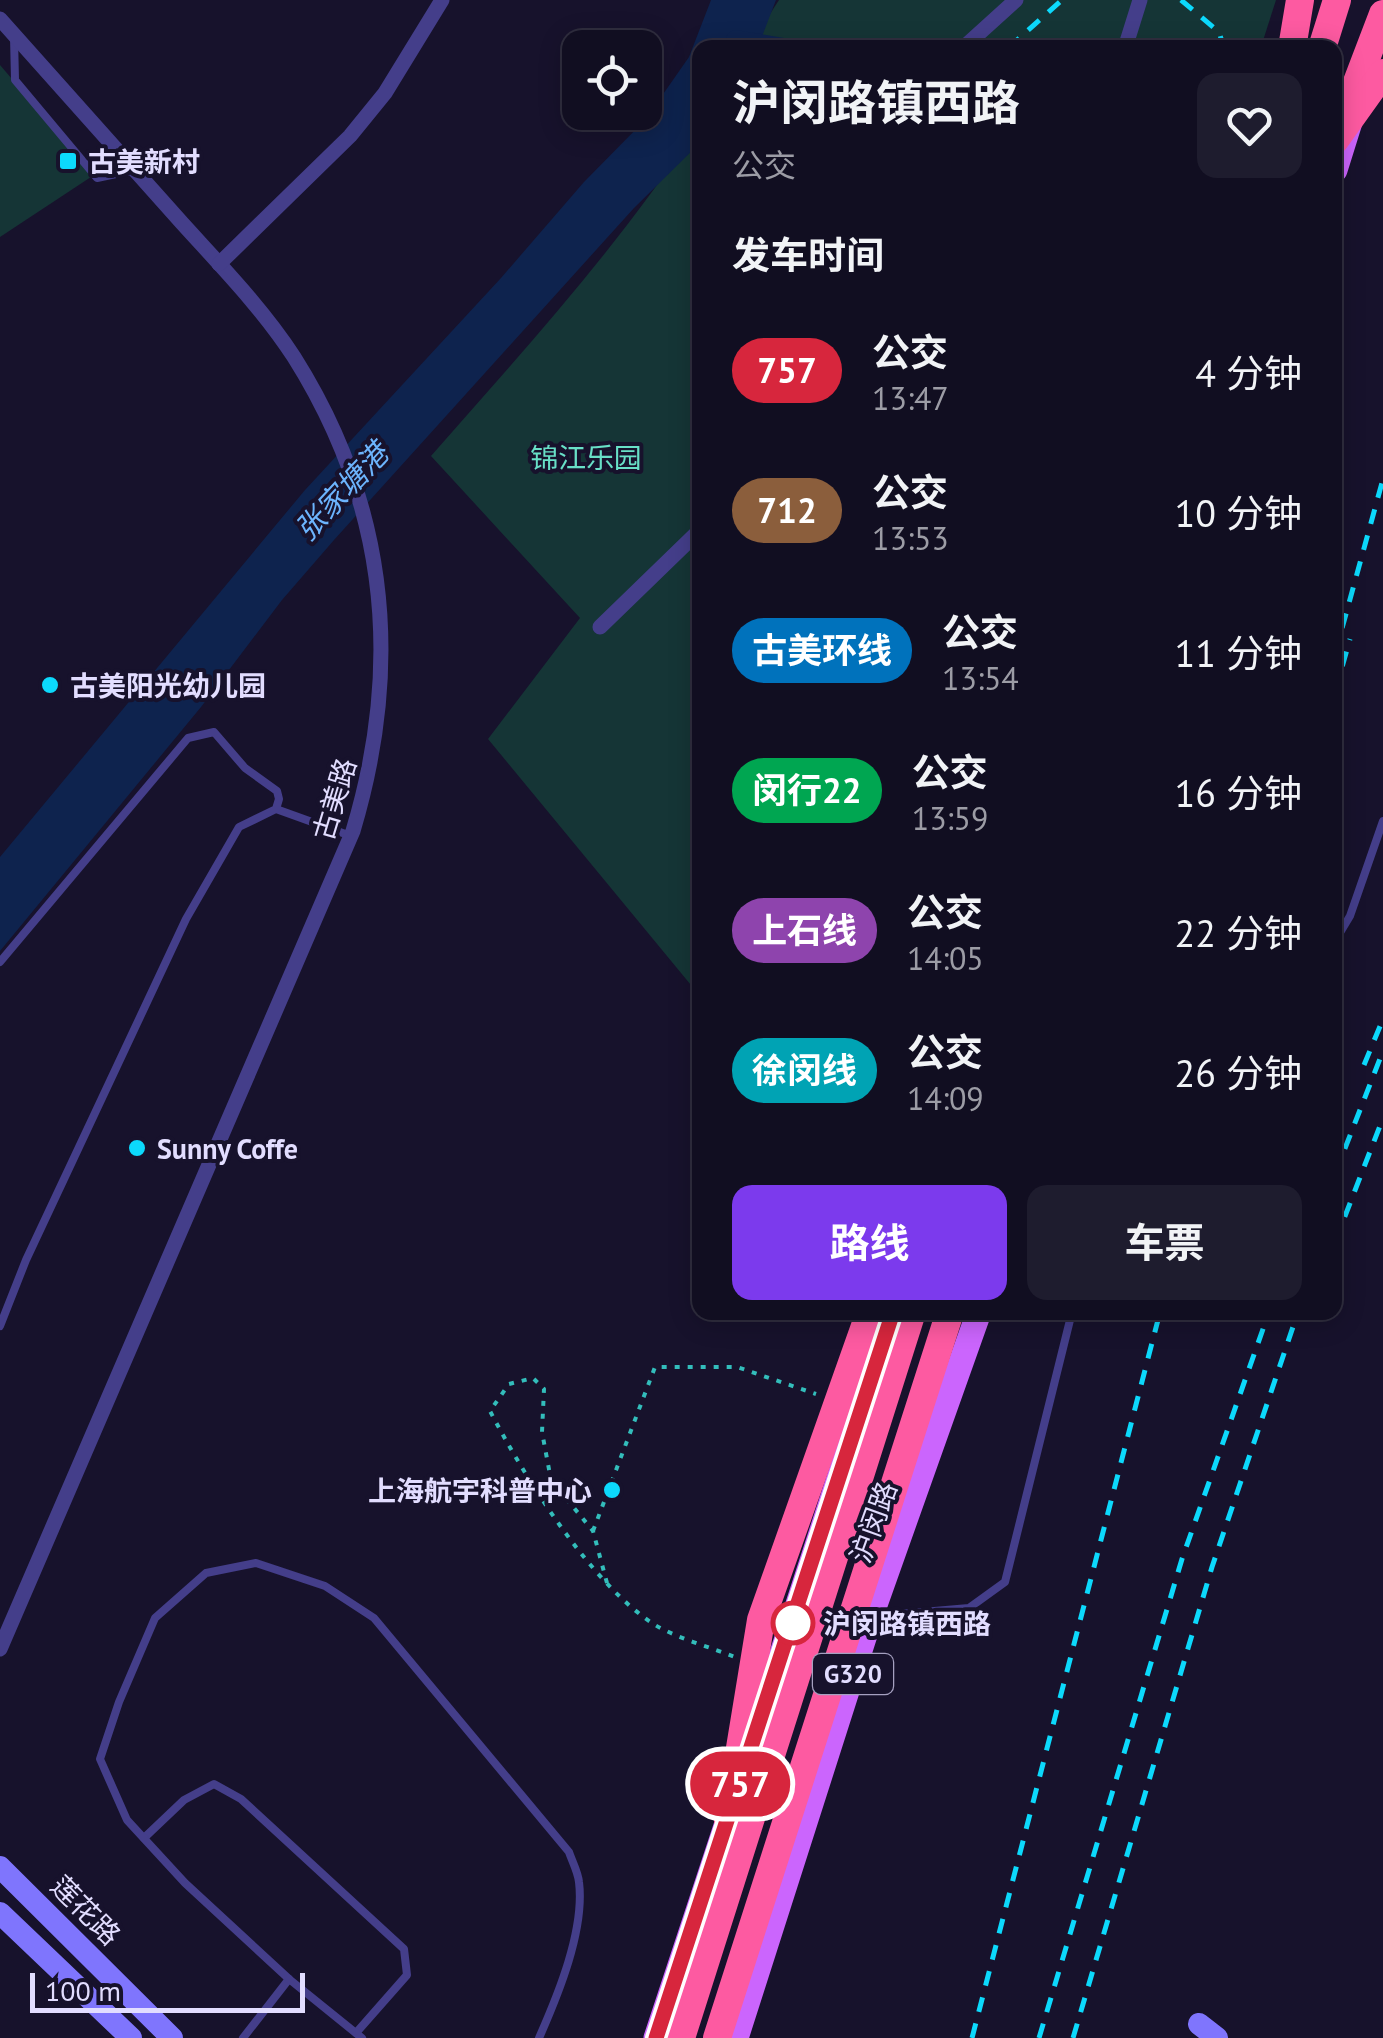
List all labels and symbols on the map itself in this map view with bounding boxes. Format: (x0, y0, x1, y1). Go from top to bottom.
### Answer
place label: 古美新村 (88, 143, 200, 180)
marker: 古美新村 (57, 150, 79, 172)
water label: 张家塘港 (286, 431, 399, 548)
park label: 锦江乐园 (530, 439, 642, 476)
place label: 古美阳光幼儿园 (70, 667, 266, 704)
marker: 古美阳光幼儿园 (39, 674, 61, 696)
street label: 古美路 (304, 753, 364, 845)
place label: Sunny Coffe (157, 1130, 298, 1167)
marker: Sunny Coffe (126, 1137, 148, 1159)
place label: 上海航宇科普中心 (368, 1472, 592, 1509)
street label: 沪闵路 (841, 1476, 905, 1568)
marker: 上海航宇科普中心 (601, 1479, 623, 1501)
marker: 沪闵路镇西路 (772, 1602, 814, 1644)
place label: 沪闵路镇西路 (823, 1605, 991, 1642)
road number: G320 (813, 1654, 893, 1694)
line badge: 757 (682, 1752, 798, 1816)
street label: 莲花路 (43, 1867, 129, 1953)
scale bar (30, 1968, 305, 2012)

